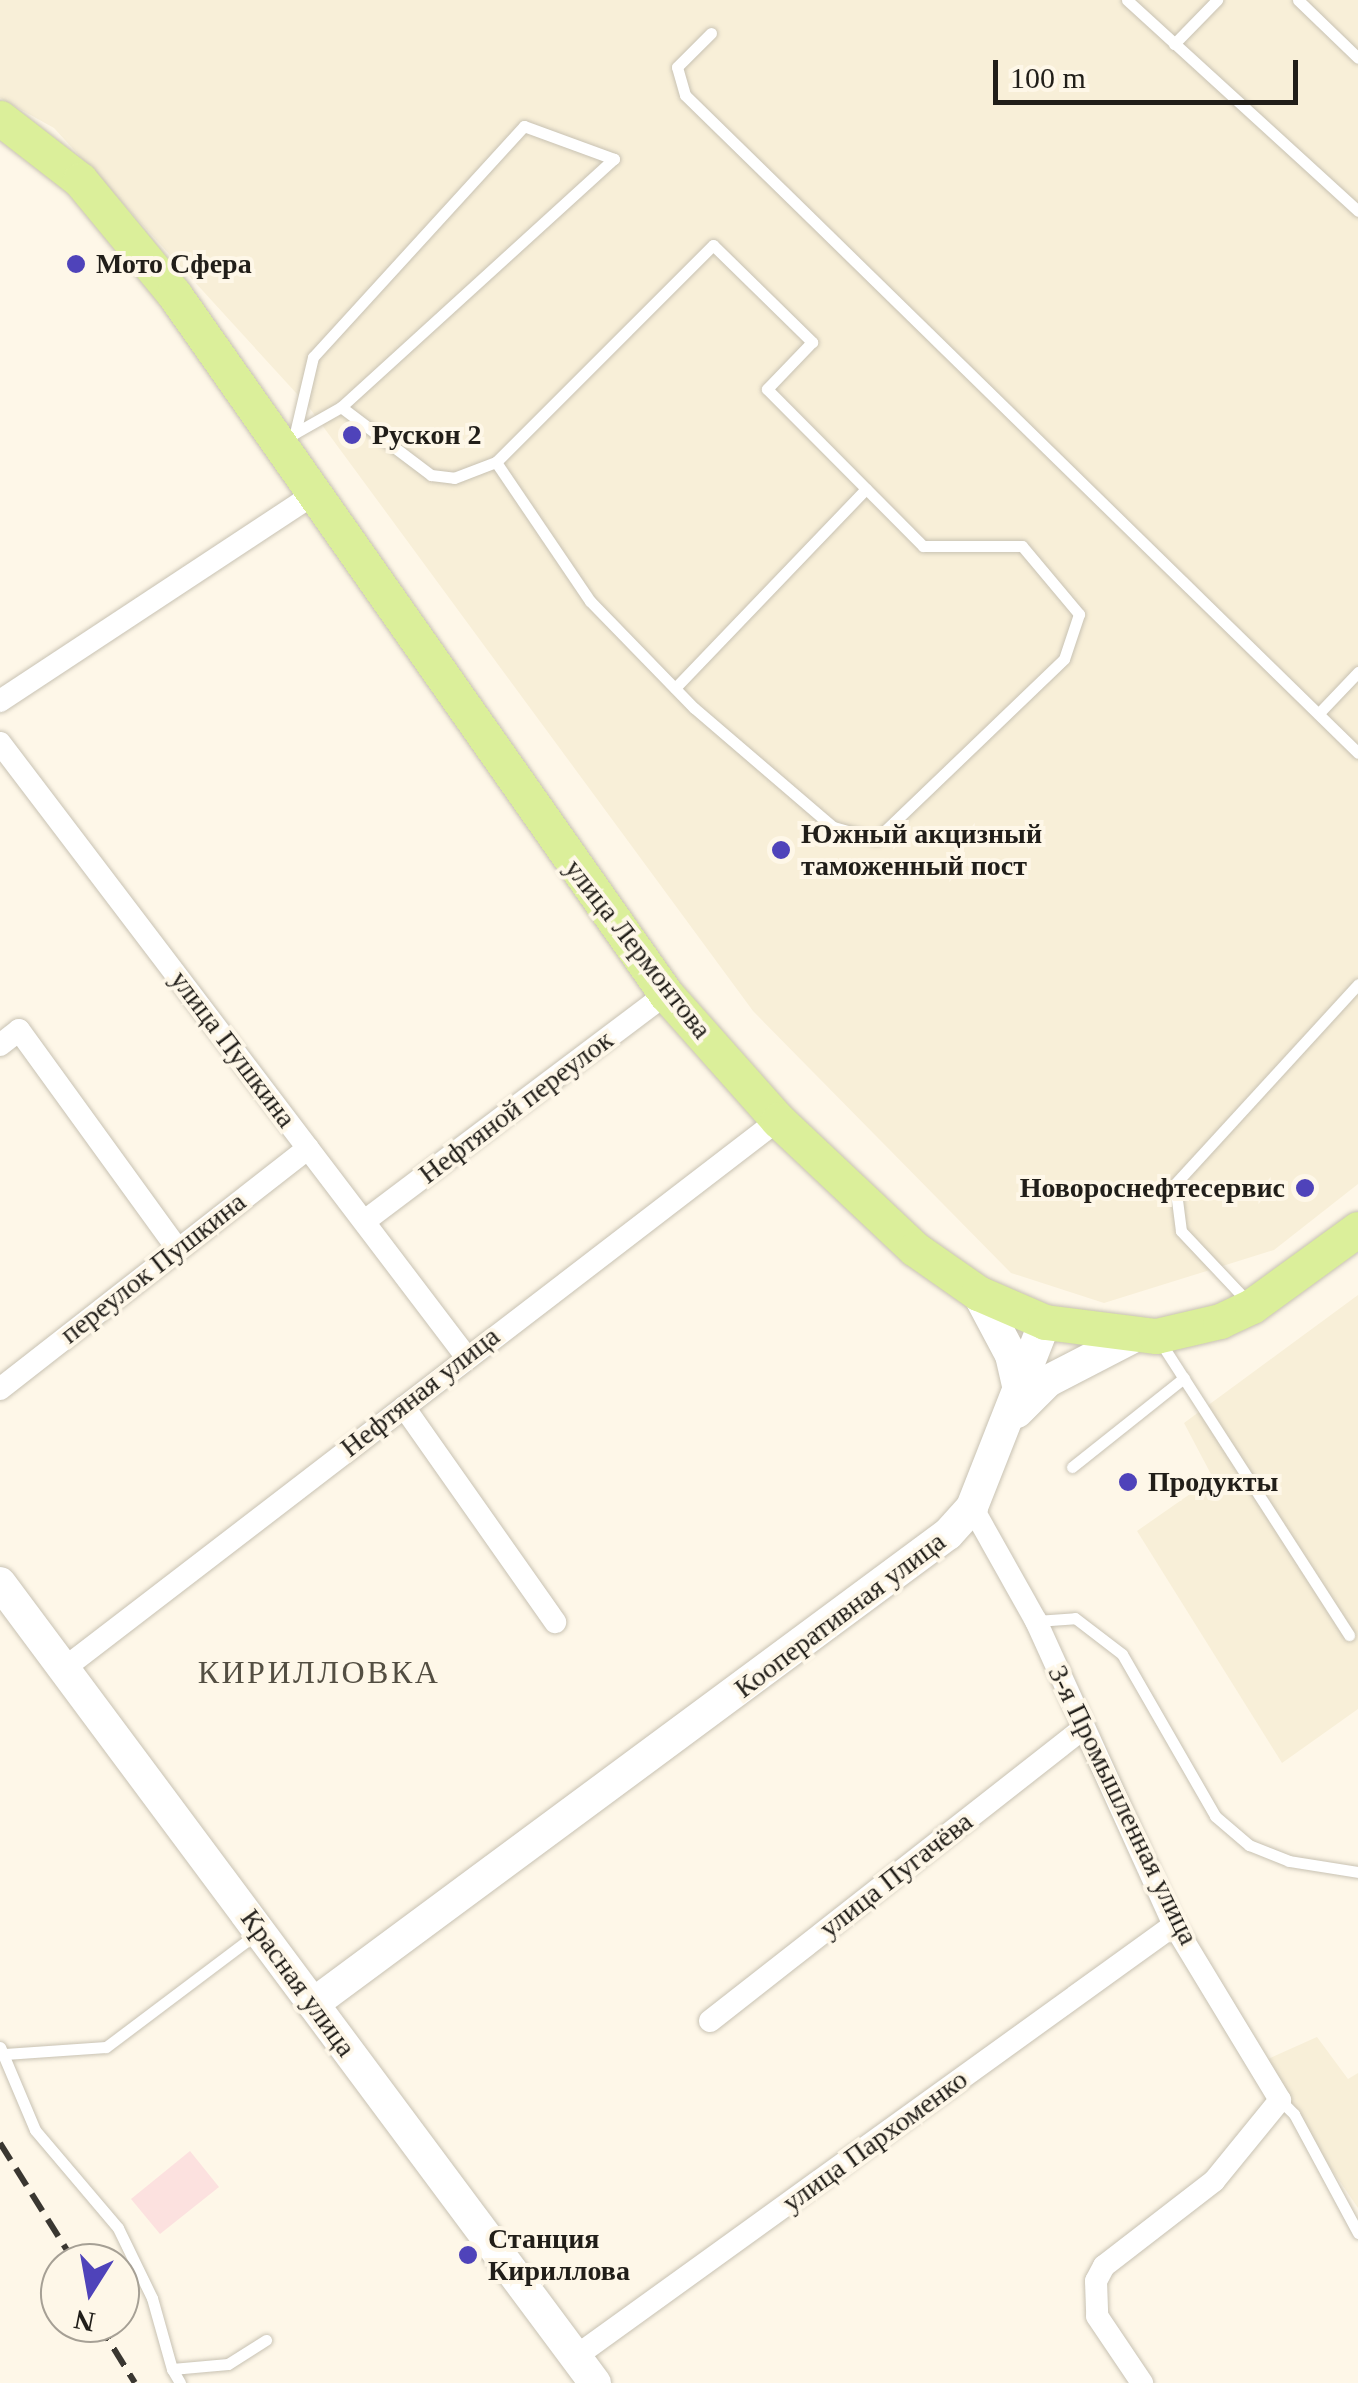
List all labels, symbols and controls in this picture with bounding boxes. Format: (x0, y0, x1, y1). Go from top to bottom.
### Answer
scale bar (998, 40, 1303, 102)
text: 100 m (1010, 61, 1086, 94)
place label: Мото Сфера (96, 247, 252, 281)
marker: Мото Сфера (65, 253, 87, 275)
place label: Рускон 2 (372, 418, 482, 452)
marker: Рускон 2 (341, 424, 363, 446)
place label: Южный акцизный таможенный пост (801, 817, 1042, 883)
marker: Южный акцизный таможенный пост (770, 839, 792, 861)
street label: улица Лермонтова (557, 852, 719, 1046)
street label: улица Пушкина (163, 964, 303, 1134)
street label: Нефтяной переулок (412, 1023, 620, 1191)
place label: Новороснефтесервис (1020, 1171, 1285, 1205)
marker: Новороснефтесервис (1294, 1177, 1316, 1199)
street label: переулок Пушкина (54, 1185, 252, 1351)
street label: Нефтяная улица (334, 1320, 506, 1464)
place label: Продукты (1148, 1465, 1278, 1499)
marker: Продукты (1117, 1471, 1139, 1493)
street label: Кооперативная улица (728, 1525, 952, 1705)
district label: КИРИЛЛОВКА (198, 1653, 440, 1691)
street label: 3-я Промышленная улица (1041, 1660, 1205, 1950)
street label: улица Пугачёва (813, 1805, 979, 1945)
street label: Красная улица (233, 1903, 363, 2063)
street label: улица Пархоменко (776, 2063, 974, 2219)
place label: Станция Кириллова (488, 2222, 630, 2288)
north arrow (40, 2243, 140, 2343)
marker: Станция Кириллова (457, 2244, 479, 2266)
text: N (72, 2304, 97, 2338)

